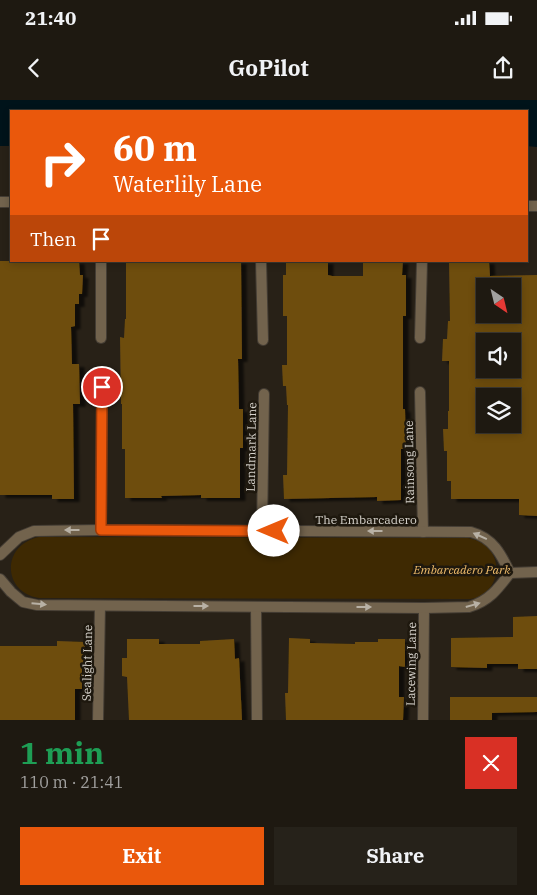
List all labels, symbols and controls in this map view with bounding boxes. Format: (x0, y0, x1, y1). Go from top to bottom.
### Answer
text: 21:40 (25, 6, 76, 30)
text: GoPilot (228, 53, 309, 82)
icon: back (20, 54, 48, 82)
icon: share (489, 54, 517, 82)
text: 60 m (113, 125, 197, 171)
icon: right (30, 130, 95, 195)
text: Waterlily Lane (113, 169, 262, 198)
icon: arrive (87, 225, 115, 253)
text: Then (30, 227, 77, 251)
north arrow (476, 278, 521, 322)
map controls (476, 278, 521, 433)
button: sound (476, 333, 521, 378)
pin (81, 366, 123, 408)
icon: arrive (88, 373, 116, 401)
button: layers (476, 388, 521, 433)
street label: Landmark Lane (243, 402, 259, 492)
street label: Rainsong Lane (401, 420, 417, 504)
position arrow (247, 504, 299, 556)
street label: The Embarcadero (315, 512, 417, 527)
one-way arrow (64, 526, 80, 534)
one-way arrow (366, 527, 382, 535)
one-way arrow (473, 532, 488, 541)
park label: Embarcadero Park (412, 562, 511, 577)
one-way arrow (31, 600, 47, 608)
one-way arrow (465, 601, 480, 609)
one-way arrow (193, 602, 209, 610)
one-way arrow (356, 603, 372, 611)
street label: Lacewing Lane (403, 622, 419, 706)
street label: Sealight Lane (79, 625, 95, 701)
text: 1 min (20, 733, 104, 772)
button: close (465, 737, 517, 789)
text: 110 m · 21:41 (20, 772, 123, 792)
button: Exit (20, 827, 264, 885)
button: Share (274, 827, 517, 885)

